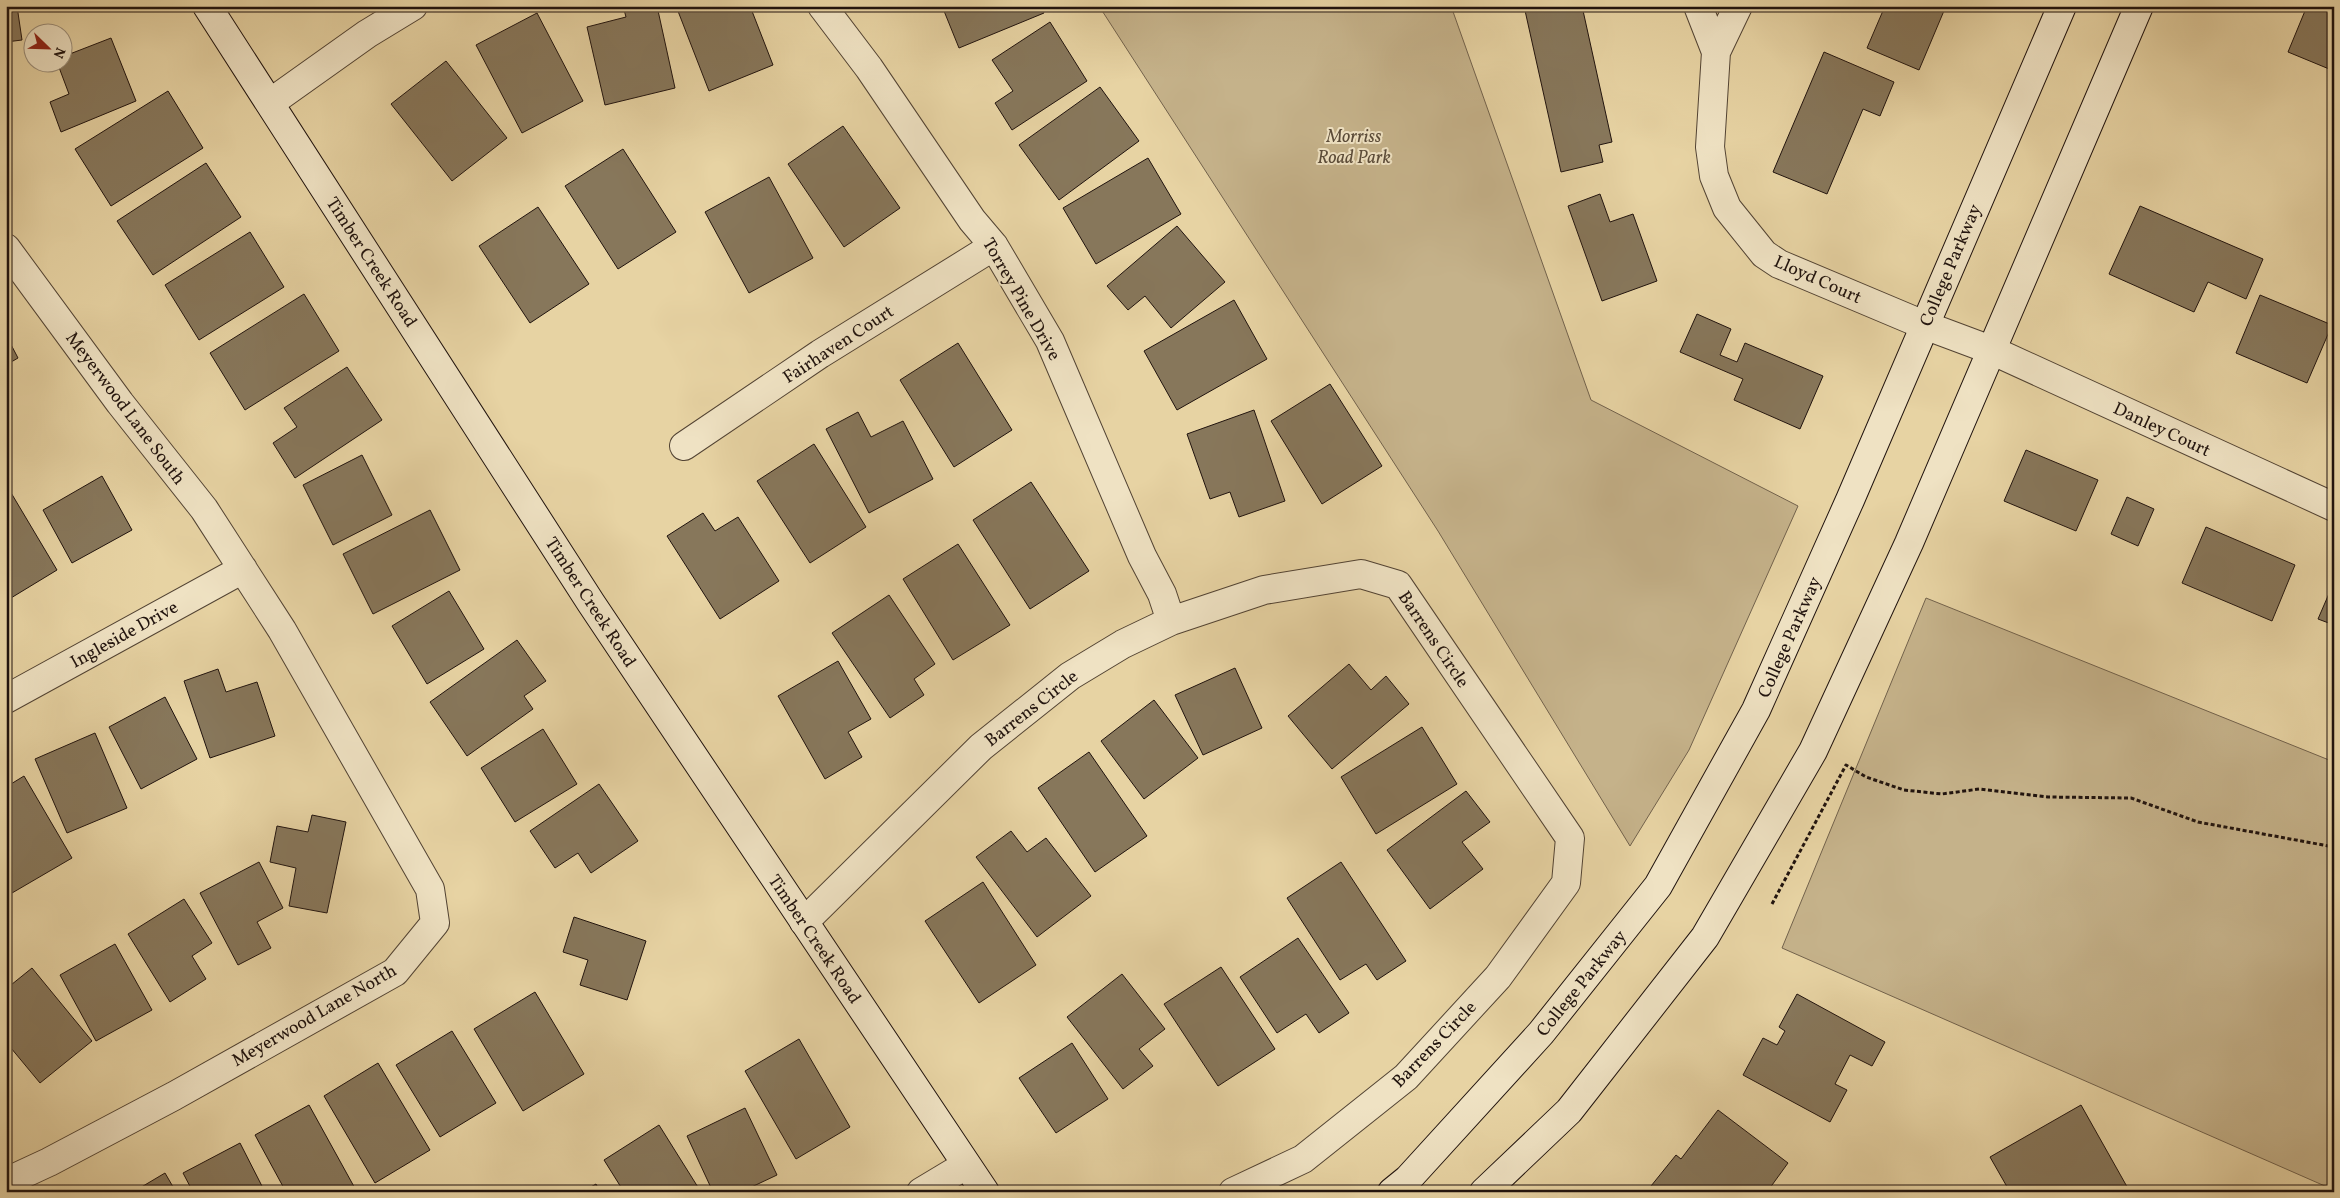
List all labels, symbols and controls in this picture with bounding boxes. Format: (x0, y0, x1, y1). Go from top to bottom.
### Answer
north arrow (22, 22, 72, 72)
text: N (48, 44, 69, 61)
park label: Morriss Road Park (1317, 125, 1391, 171)
street label: Timber Creek Road (319, 193, 422, 333)
street label: College Parkway (1914, 200, 1989, 331)
street label: Torrey Pine Drive (975, 234, 1066, 366)
street label: Lloyd Court (1770, 250, 1865, 311)
street label: Fairhaven Court (778, 300, 899, 391)
street label: Meyerwood Lane South (59, 327, 191, 491)
street label: Danley Court (2109, 397, 2214, 464)
street label: Timber Creek Road (538, 533, 641, 673)
street label: College Parkway (1752, 573, 1828, 702)
street label: Barrens Circle (1391, 586, 1474, 693)
street label: Ingleside Drive (66, 595, 183, 675)
street label: Barrens Circle (980, 665, 1084, 754)
street label: Timber Creek Road (761, 870, 866, 1009)
street label: College Parkway (1531, 925, 1633, 1043)
street label: Meyerwood Lane North (228, 959, 402, 1074)
street label: Barrens Circle (1387, 996, 1483, 1094)

